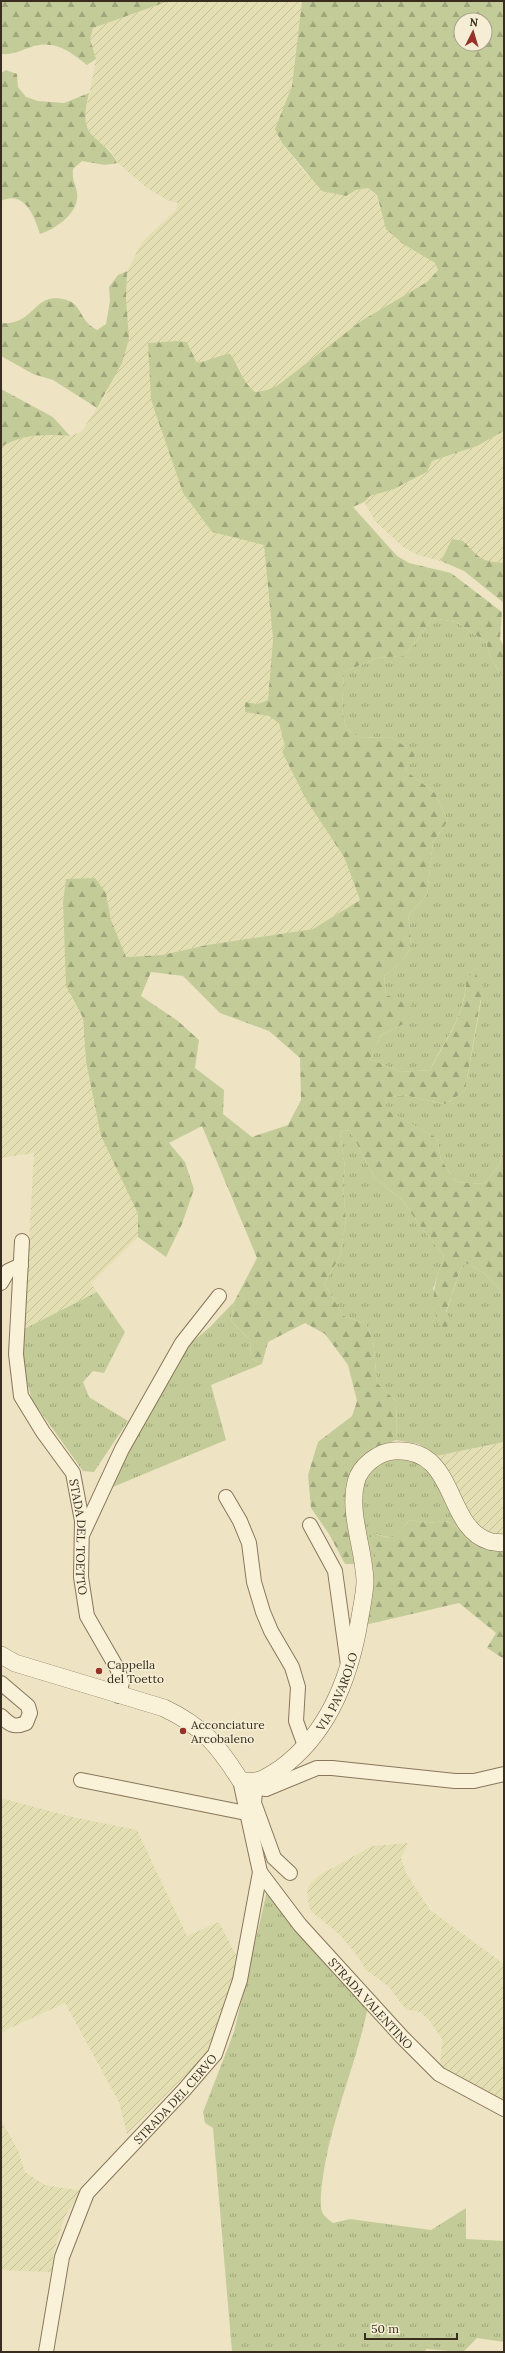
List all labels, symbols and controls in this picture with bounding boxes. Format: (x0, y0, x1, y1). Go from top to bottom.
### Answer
north arrow (453, 12, 493, 52)
text: N (469, 15, 479, 29)
street label: STADA DEL TOETTO (67, 1478, 91, 1596)
street label: VIA PAVAROLO (312, 1651, 360, 1734)
place label: Cappella del Toetto (107, 1657, 164, 1686)
marker: Cappella del Toetto (94, 1666, 104, 1676)
place label: Acconciature Arcobaleno (190, 1717, 265, 1746)
marker: Acconciature Arcobaleno (178, 1726, 188, 1736)
street label: STRADA VALENTINO (326, 1954, 417, 2052)
street label: STRADA DEL CERVO (130, 2050, 220, 2147)
scale bar (365, 2315, 457, 2341)
text: 50 m (371, 2321, 399, 2336)

